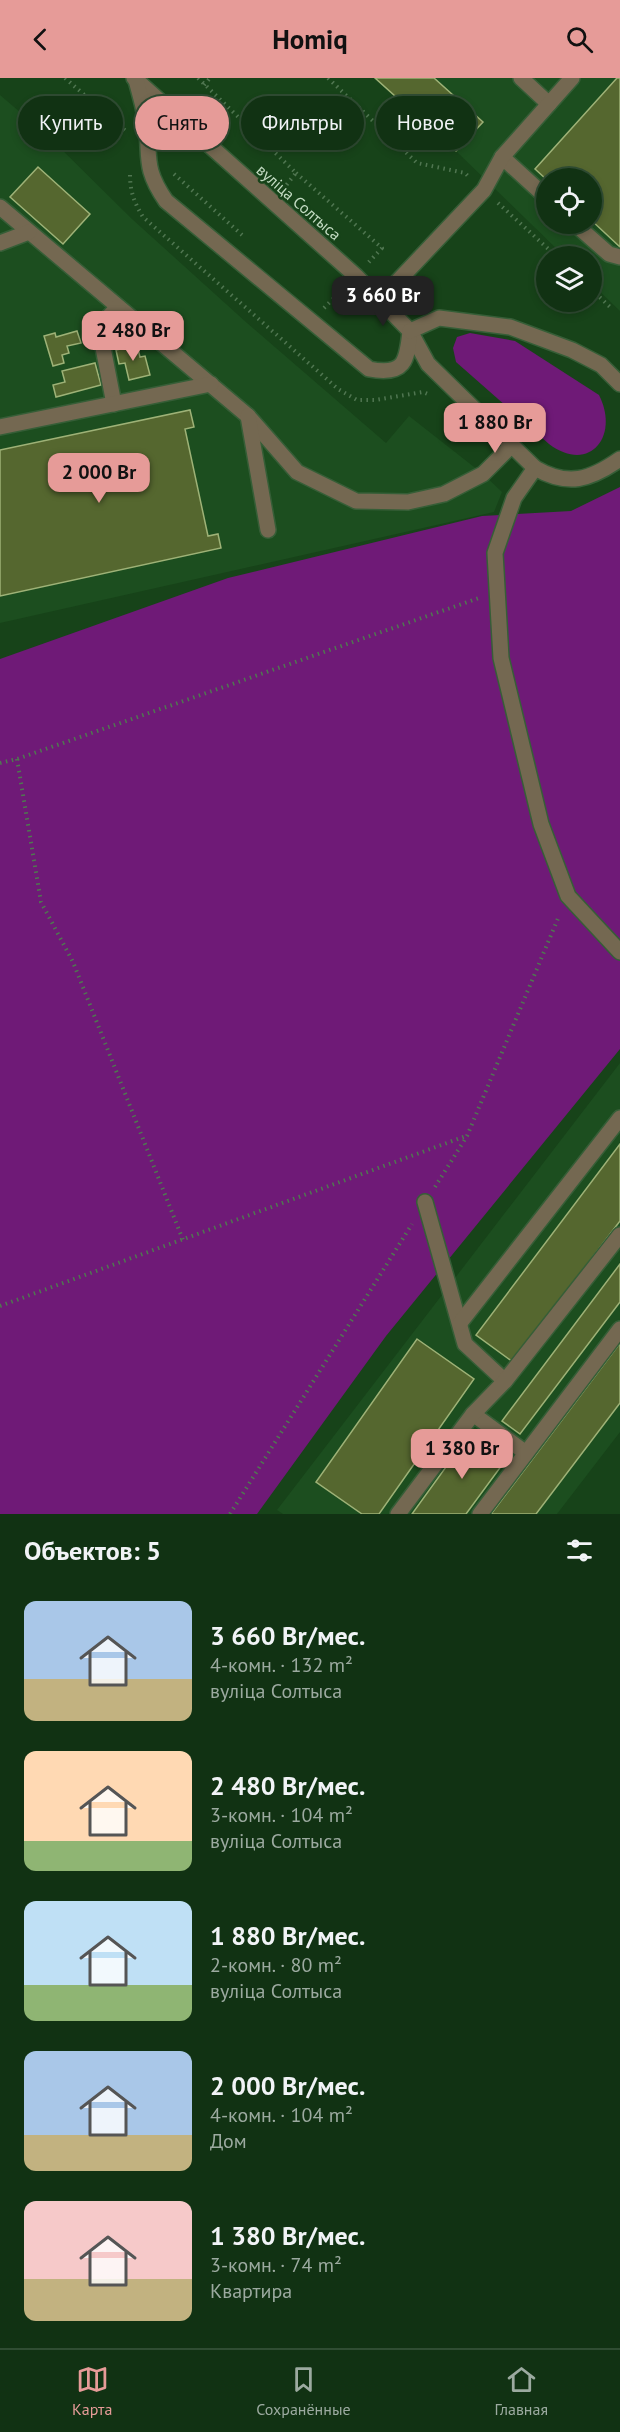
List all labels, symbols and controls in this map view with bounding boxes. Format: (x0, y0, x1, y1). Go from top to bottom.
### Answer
text: Homiq (272, 22, 348, 56)
icon: back (24, 23, 57, 56)
icon: search (563, 23, 596, 56)
chip: Купить (18, 96, 123, 150)
chip: Снять (135, 96, 229, 150)
chip: Фильтры (241, 96, 364, 150)
chip: Новое (376, 96, 476, 150)
street label: вуліца Солтыса (253, 160, 345, 244)
map controls (536, 168, 602, 312)
button: locate (536, 168, 602, 234)
button: layers (536, 246, 602, 312)
pin: 3 660 Br (321, 276, 445, 327)
text: 3 660 Br (346, 282, 420, 308)
pin: 2 480 Br (71, 311, 195, 362)
text: 2 480 Br (96, 317, 170, 343)
pin: 1 880 Br (433, 403, 557, 454)
text: 1 880 Br (458, 409, 532, 435)
pin: 2 000 Br (37, 453, 161, 504)
text: 2 000 Br (62, 459, 136, 485)
pin: 1 380 Br (400, 1429, 524, 1480)
text: 1 380 Br (425, 1435, 499, 1461)
text: Объектов: 5 (24, 1534, 161, 1567)
icon: filters (563, 1534, 596, 1567)
text: 3 660 Br/мес. (210, 1619, 365, 1652)
icon: home (72, 1625, 144, 1697)
text: 4-комн. · 132 m² (210, 1652, 353, 1678)
text: вуліца Солтыса (210, 1678, 342, 1704)
text: 2 480 Br/мес. (210, 1769, 365, 1802)
icon: home (72, 1775, 144, 1847)
text: 3-комн. · 104 m² (210, 1802, 353, 1828)
text: вуліца Солтыса (210, 1828, 342, 1854)
text: 1 880 Br/мес. (210, 1919, 365, 1952)
icon: home (72, 1925, 144, 1997)
text: 2-комн. · 80 m² (210, 1952, 342, 1978)
text: вуліца Солтыса (210, 1978, 342, 2004)
text: 2 000 Br/мес. (210, 2069, 365, 2102)
icon: home (72, 2075, 144, 2147)
text: 4-комн. · 104 m² (210, 2102, 353, 2128)
text: Дом (210, 2128, 247, 2154)
text: 1 380 Br/мес. (210, 2219, 365, 2252)
icon: home (72, 2225, 144, 2297)
text: 3-комн. · 74 m² (210, 2252, 342, 2278)
text: Квартира (210, 2278, 292, 2304)
tab: Карта (72, 2363, 112, 2419)
tab: Сохранённые (256, 2363, 351, 2419)
tab: Главная (494, 2363, 548, 2419)

